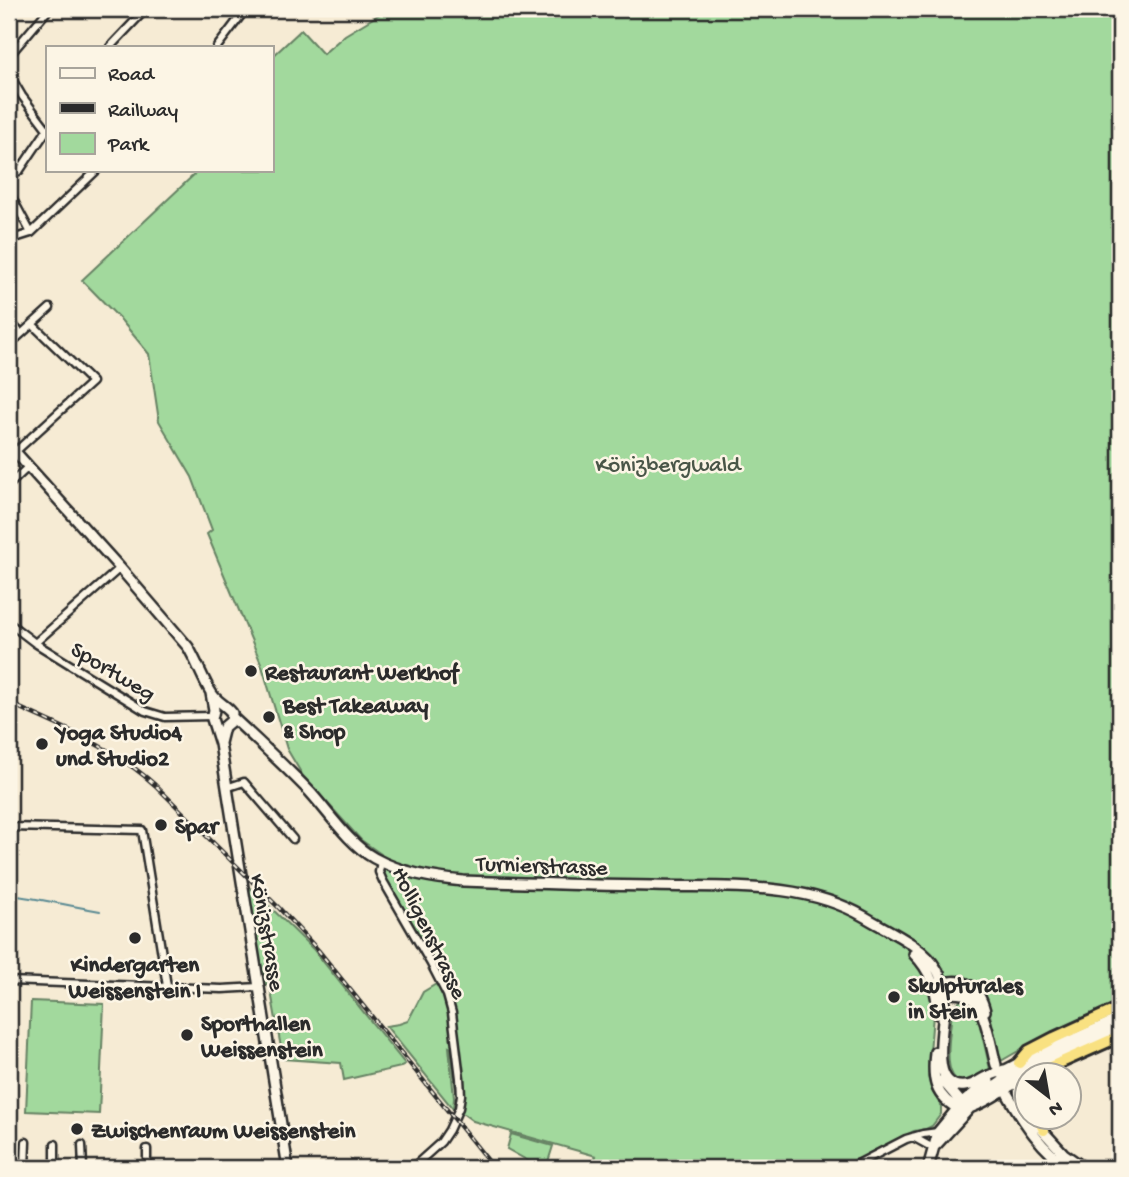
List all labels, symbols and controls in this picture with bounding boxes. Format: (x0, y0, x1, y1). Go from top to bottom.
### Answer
legend (46, 46, 273, 172)
text: Road (108, 64, 156, 89)
text: Railway (108, 100, 178, 125)
text: Park (107, 134, 151, 159)
park label: Könizbergwald (595, 453, 742, 480)
street label: Sportweg (65, 637, 160, 709)
place label: Restaurant Werkhof (264, 661, 460, 688)
marker: Restaurant Werkhof (243, 663, 259, 679)
place label: Best Takeaway & Shop (282, 694, 429, 747)
marker: Best Takeaway & Shop (261, 709, 277, 725)
place label: Yoga Studio4 und Studio2 (53, 721, 182, 774)
marker: Yoga Studio4 und Studio2 (34, 736, 50, 752)
place label: Spar (175, 815, 221, 842)
marker: Spar (153, 817, 169, 833)
street label: Turnierstrasse (474, 852, 609, 883)
street label: Holligenstrasse (384, 863, 472, 1005)
street label: Könizstrasse (242, 872, 289, 994)
marker: Kindergarten Weissenstein I (127, 930, 143, 946)
place label: Kindergarten Weissenstein I (68, 953, 201, 1006)
place label: Skulpturales in Stein (908, 974, 1024, 1027)
marker: Skulpturales in Stein (886, 989, 902, 1005)
place label: Sporthallen Weissenstein (200, 1012, 324, 1065)
marker: Sporthallen Weissenstein (179, 1027, 195, 1043)
north arrow (1014, 1062, 1084, 1132)
text: N (1044, 1095, 1066, 1121)
place label: Zwischenraum Weissenstein (91, 1119, 356, 1146)
marker: Zwischenraum Weissenstein (69, 1121, 85, 1137)

